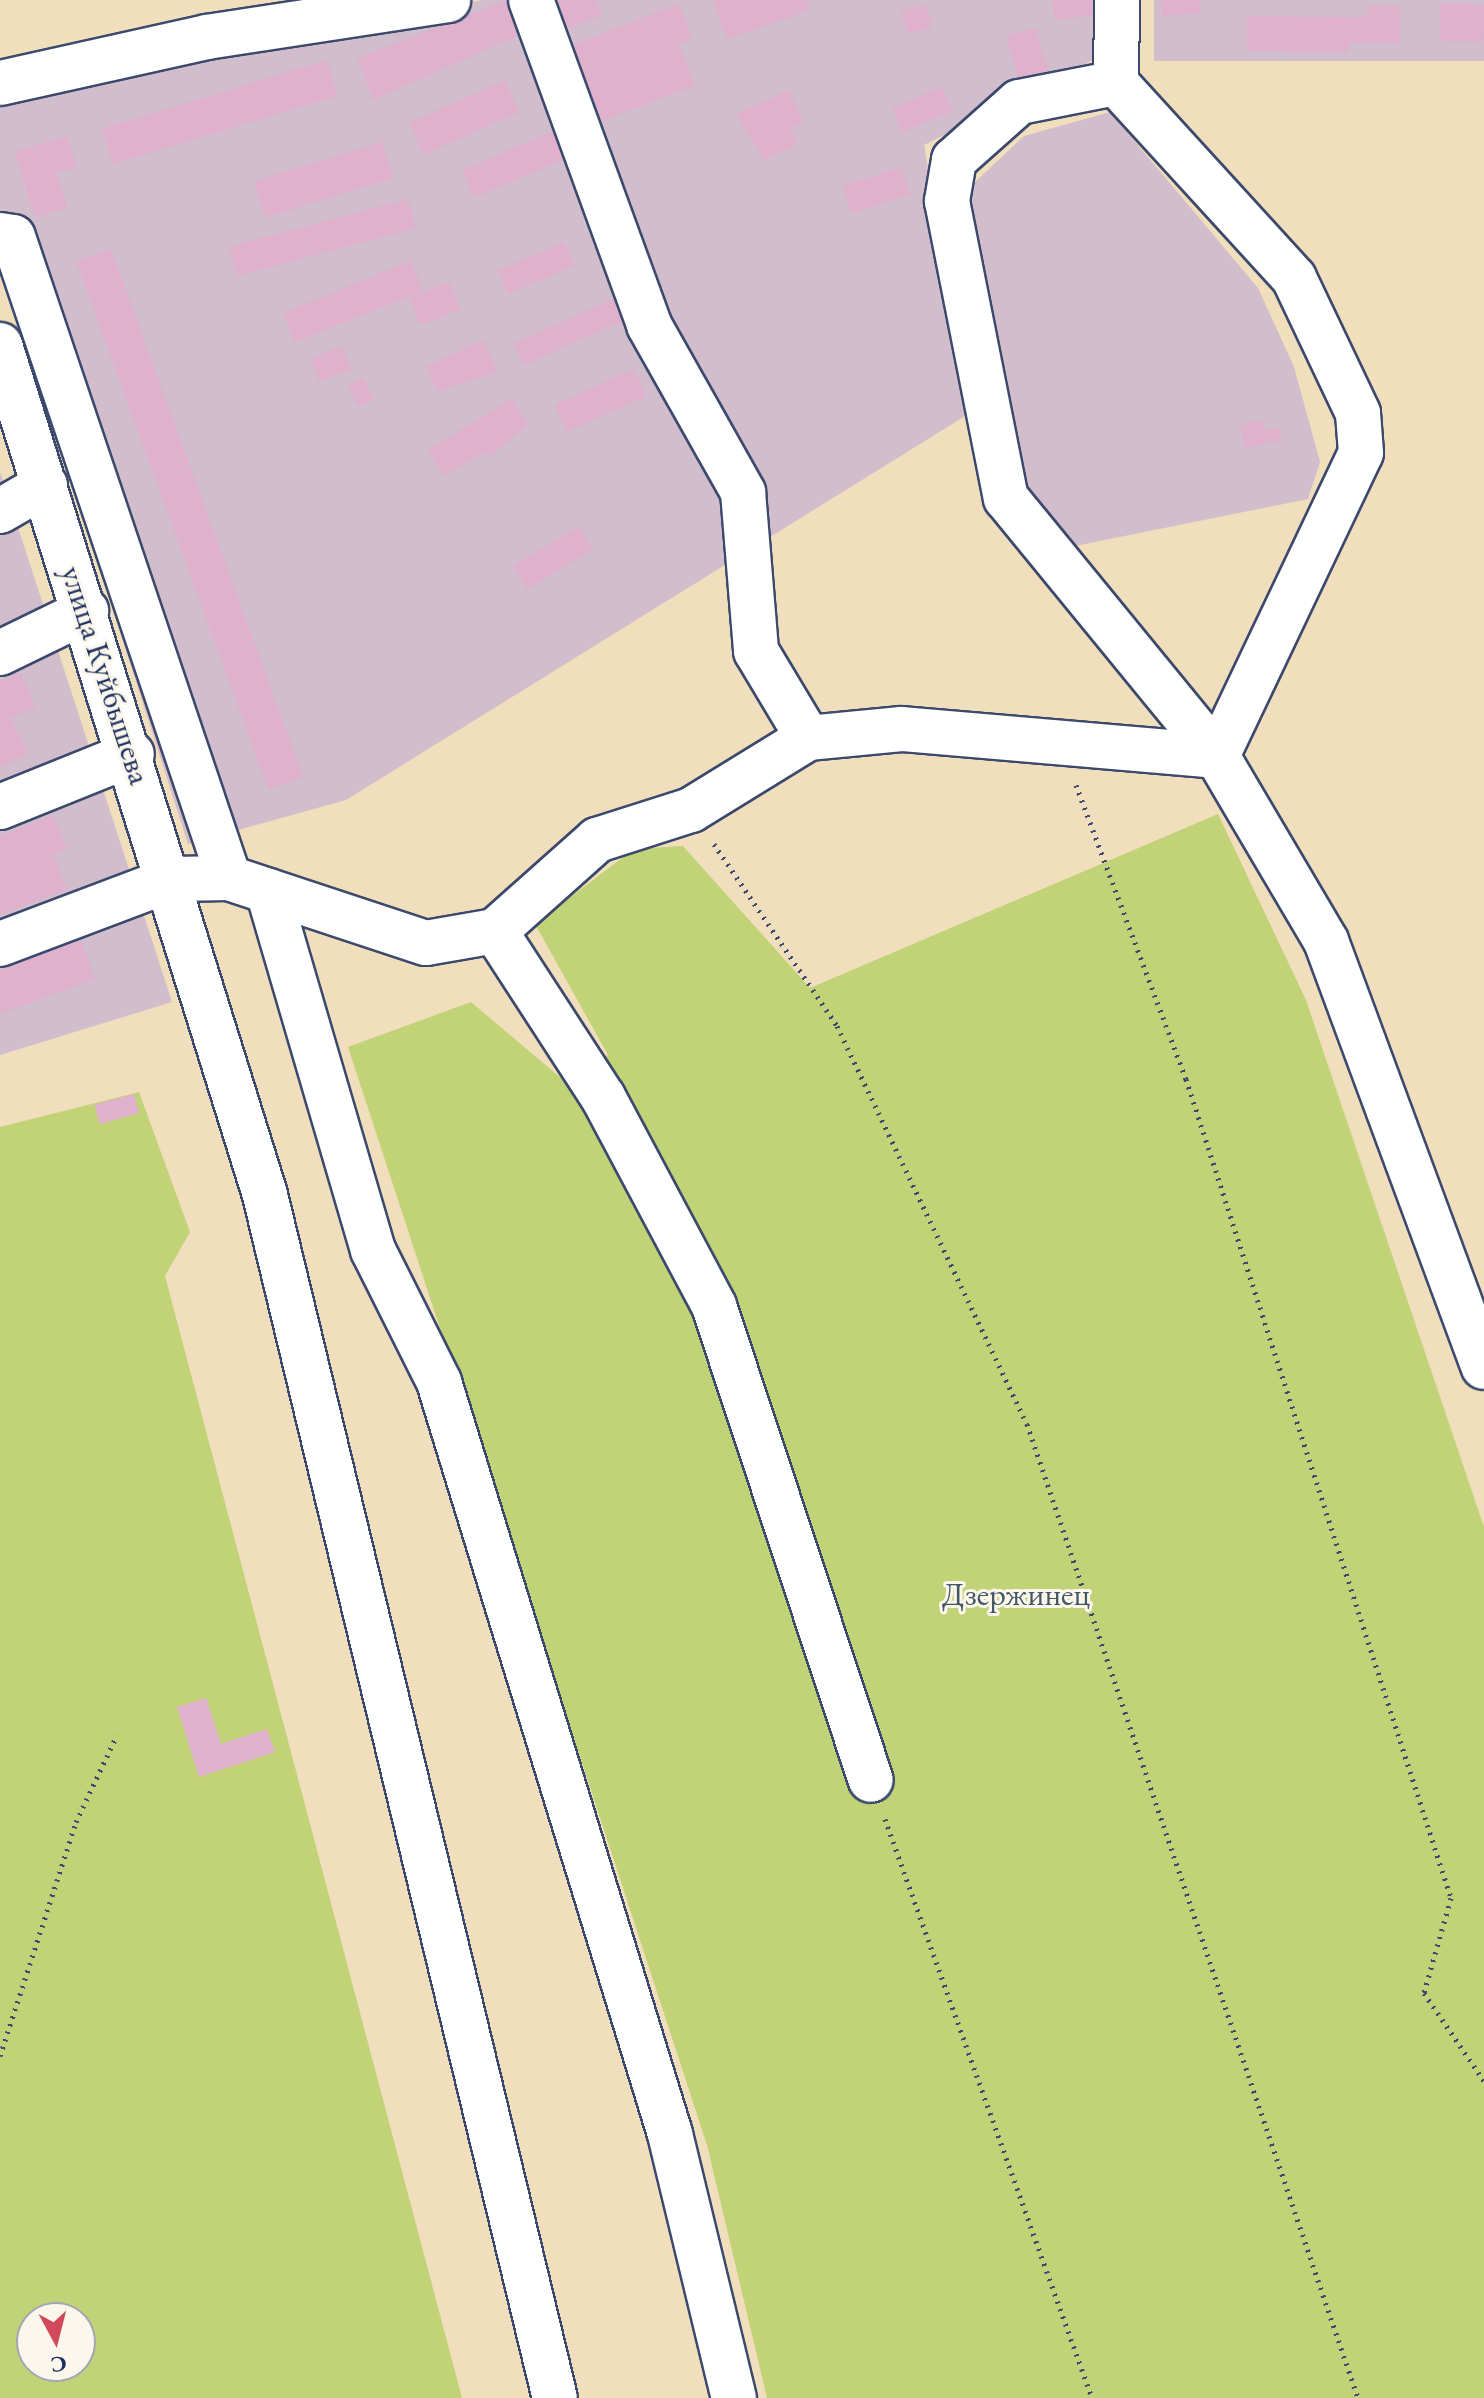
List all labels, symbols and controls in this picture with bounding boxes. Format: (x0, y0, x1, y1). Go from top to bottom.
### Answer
street label: улица Куйбышева (53, 561, 159, 789)
park label: Дзержинец (942, 1575, 1090, 1613)
north arrow (16, 2302, 96, 2382)
text: С (49, 2349, 68, 2380)

